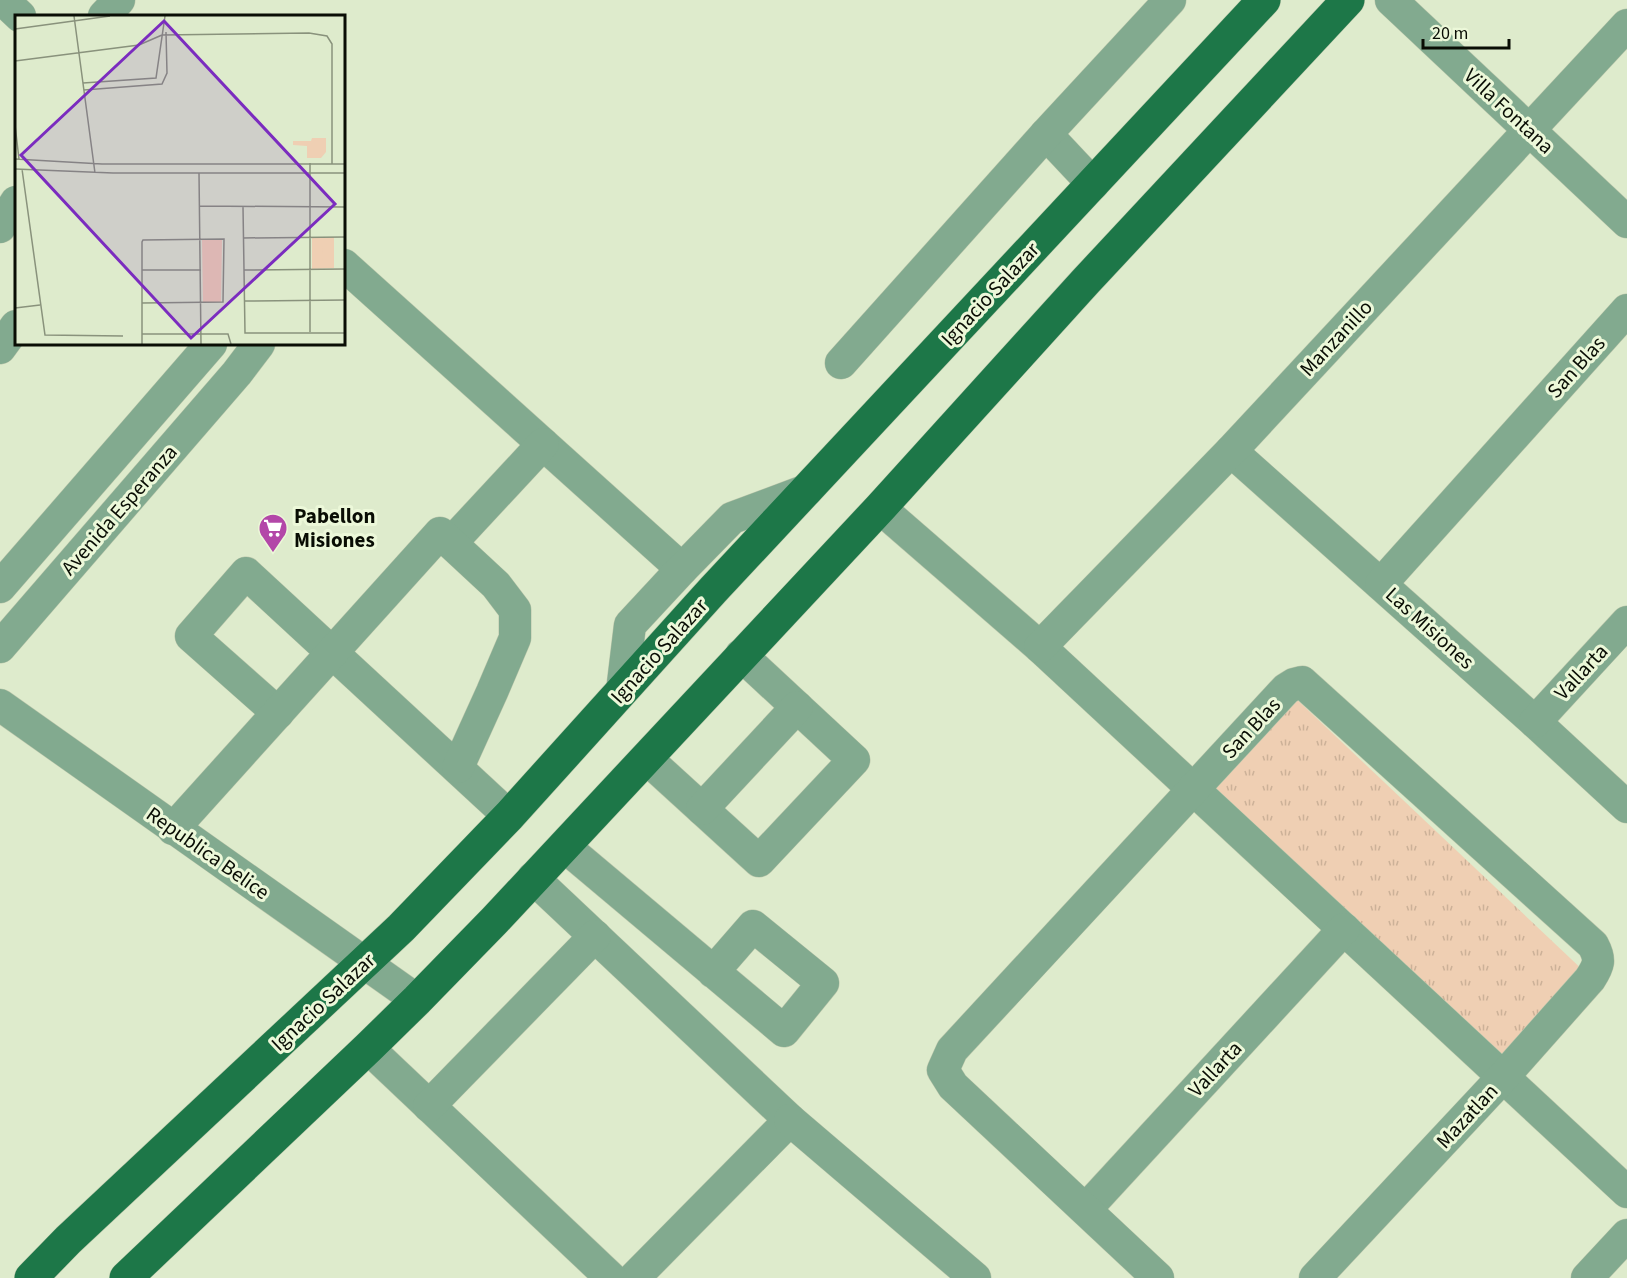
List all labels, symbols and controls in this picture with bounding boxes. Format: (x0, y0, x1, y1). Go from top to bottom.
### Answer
scale bar (1423, 12, 1508, 50)
inset map (15, 15, 345, 345)
text: 20 m (1432, 21, 1468, 46)
street label: Villa Fontana (1457, 61, 1561, 161)
street label: Ignacio Salazar (934, 235, 1047, 353)
street label: Manzanillo (1293, 293, 1379, 383)
street label: San Blas (1540, 329, 1612, 405)
street label: Avenida Esperanza (54, 438, 184, 582)
place label: Pabellon Misiones (294, 501, 375, 555)
supermarket icon: Pabellon Misiones (257, 512, 289, 554)
street label: Las Misiones (1379, 580, 1481, 676)
street label: Ignacio Salazar (604, 591, 715, 710)
street label: Vallarta (1547, 637, 1615, 707)
street label: San Blas (1215, 690, 1288, 766)
street label: Republica Belice (140, 799, 276, 907)
street label: Ignacio Salazar (264, 945, 382, 1058)
street label: Vallarta (1181, 1034, 1249, 1104)
street label: Mazatlan (1429, 1077, 1505, 1155)

